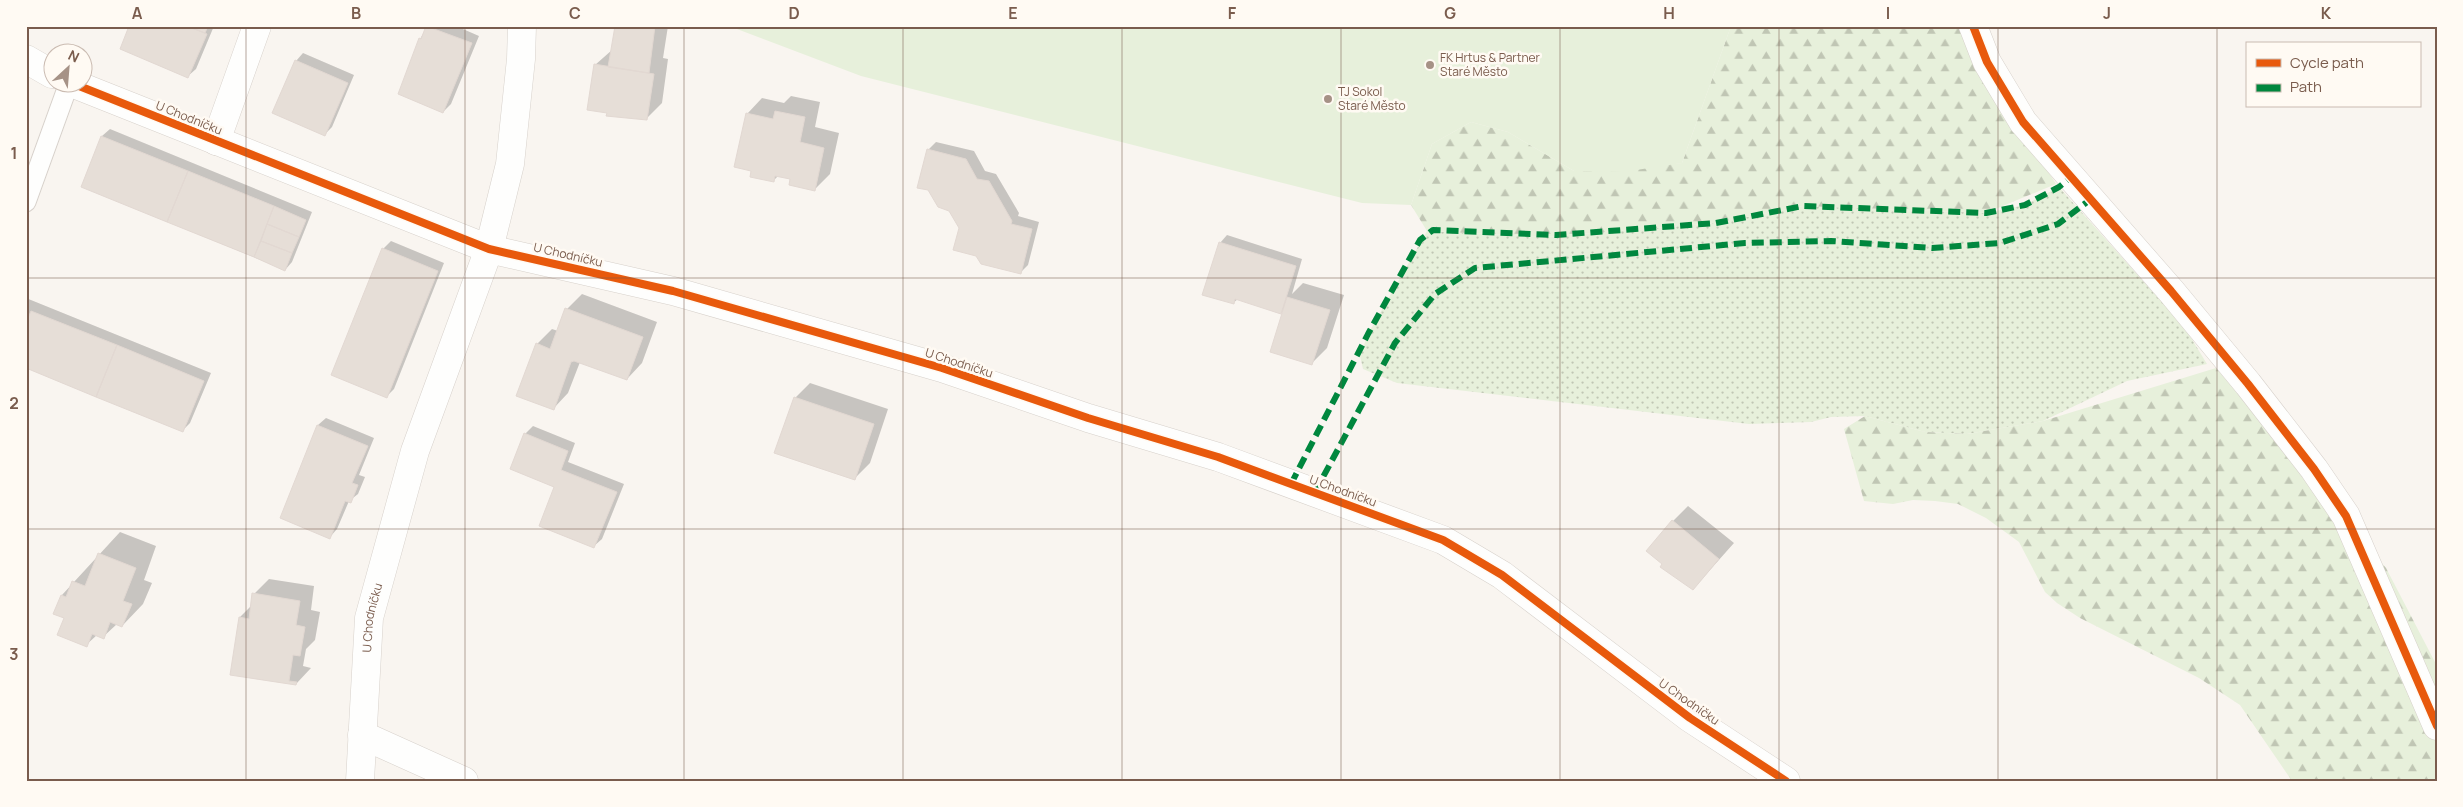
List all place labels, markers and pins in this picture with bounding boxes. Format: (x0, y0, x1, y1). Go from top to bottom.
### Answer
place label: FK Hrtus & Partner Staré Město (1440, 49, 1541, 80)
marker: FK Hrtus & Partner Staré Město (1424, 59, 1436, 71)
place label: TJ Sokol Staré Město (1338, 83, 1406, 114)
marker: TJ Sokol Staré Město (1322, 93, 1334, 105)

